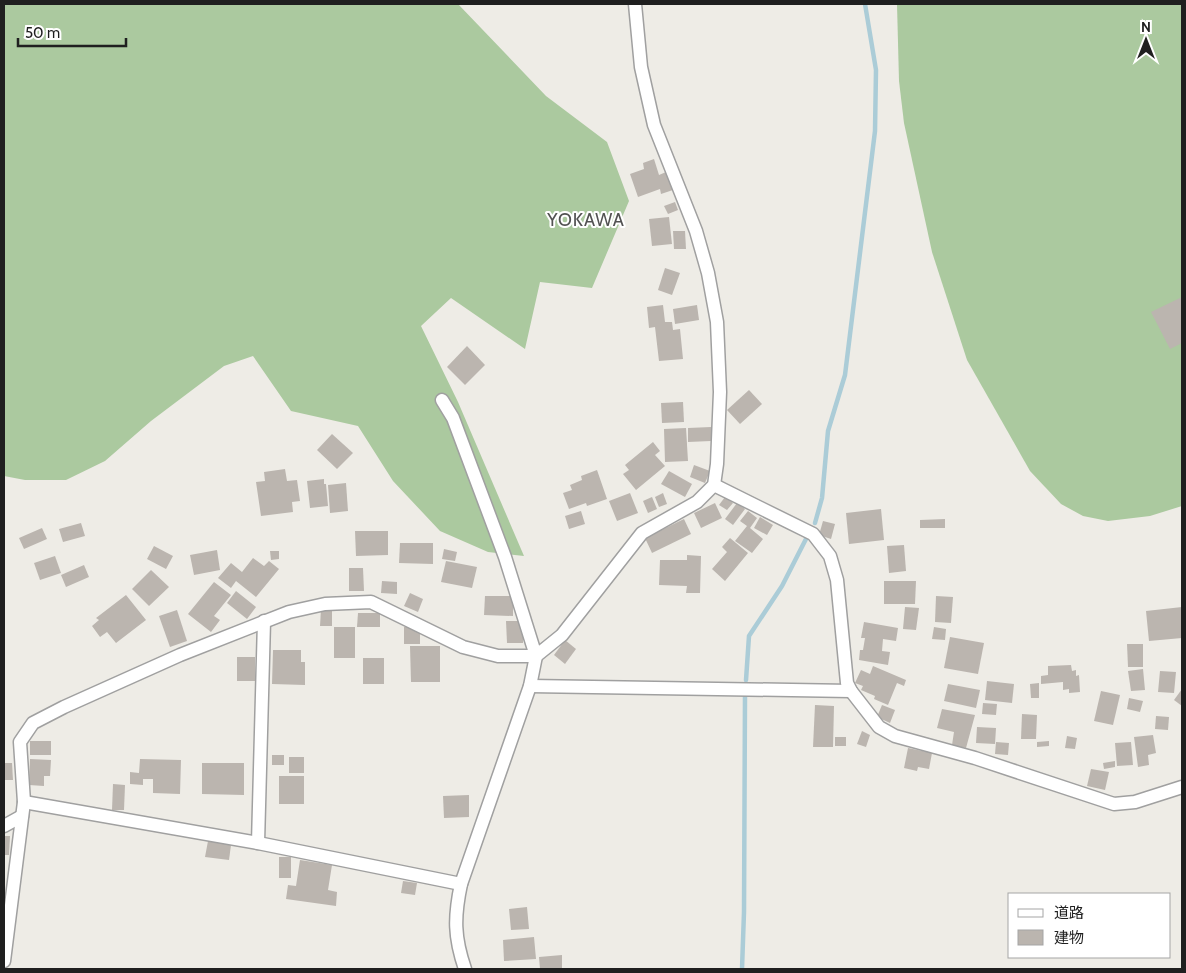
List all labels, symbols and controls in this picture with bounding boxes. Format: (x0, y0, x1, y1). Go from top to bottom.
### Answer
scale bar (18, 15, 125, 47)
north arrow (1121, 15, 1171, 65)
text: N (1141, 18, 1151, 36)
text: 50 m (25, 24, 60, 42)
district label: YOKAWA (546, 209, 625, 231)
legend (1008, 893, 1171, 958)
text: 道路 (1054, 904, 1084, 922)
text: 建物 (1054, 929, 1084, 947)

